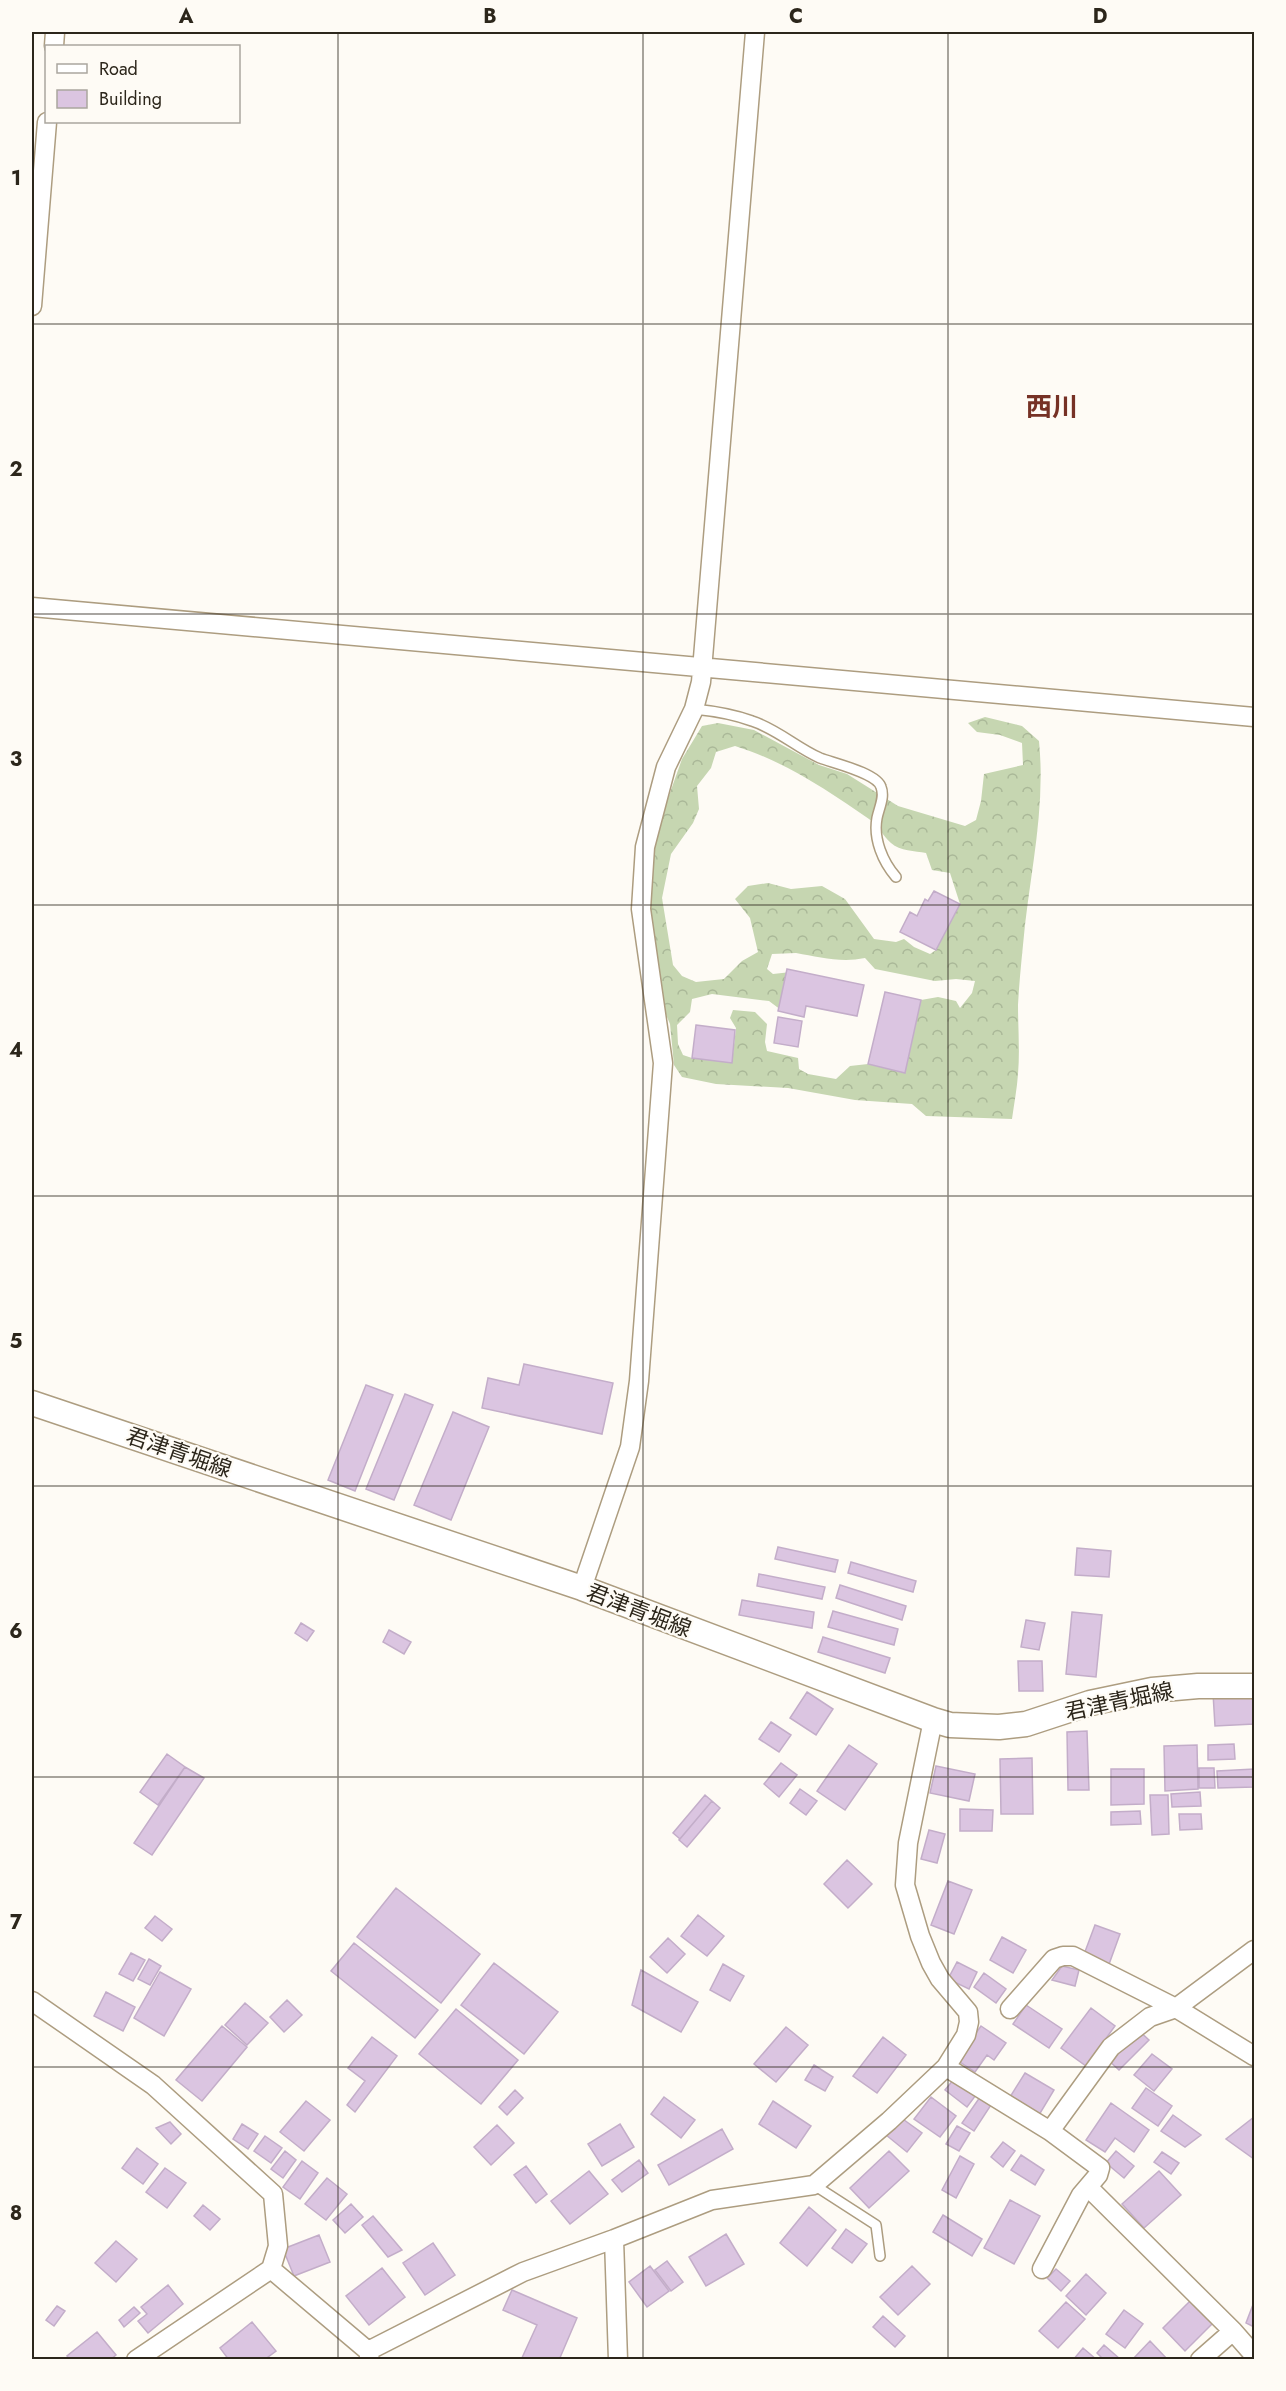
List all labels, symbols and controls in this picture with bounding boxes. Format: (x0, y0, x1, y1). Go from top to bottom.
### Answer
text: A (178, 2, 194, 31)
text: B (483, 2, 497, 31)
text: C (789, 2, 803, 31)
text: D (1093, 2, 1107, 31)
legend (45, 45, 240, 123)
text: Road (99, 56, 138, 82)
text: Building (99, 86, 162, 112)
text: 1 (11, 164, 21, 193)
district label: 西川 (1026, 388, 1078, 426)
text: 2 (9, 455, 23, 484)
text: 3 (10, 745, 22, 774)
text: 4 (9, 1036, 23, 1065)
text: 5 (10, 1327, 23, 1356)
street label: 君津青堀線 (122, 1419, 236, 1485)
street label: 君津青堀線 (582, 1575, 696, 1645)
text: 6 (9, 1617, 23, 1646)
street label: 君津青堀線 (1062, 1674, 1176, 1728)
text: 7 (10, 1908, 23, 1937)
text: 8 (10, 2199, 22, 2228)

